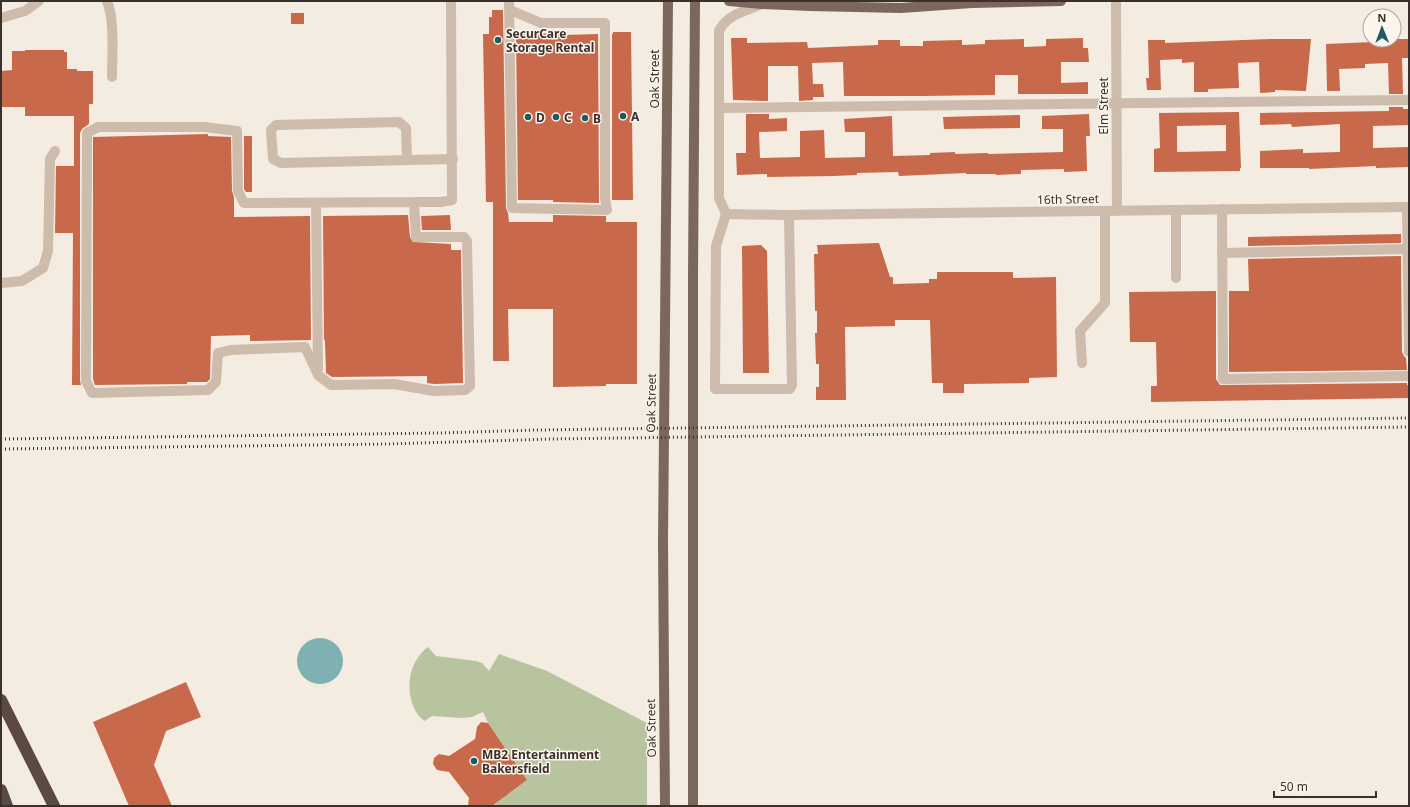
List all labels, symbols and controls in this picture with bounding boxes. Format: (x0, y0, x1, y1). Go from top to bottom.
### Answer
north arrow (1362, 8, 1402, 48)
text: N (1377, 10, 1386, 25)
place label: SecurCare Storage Rental (506, 25, 594, 56)
marker: SecurCare Storage Rental (493, 35, 503, 45)
street label: Oak Street (646, 49, 663, 109)
street label: Elm Street (1095, 77, 1112, 135)
place label: A (631, 108, 640, 125)
place label: D (536, 109, 545, 126)
place label: C (564, 109, 572, 126)
place label: B (593, 110, 601, 127)
marker: A (618, 111, 628, 121)
marker: D (523, 112, 533, 122)
marker: C (551, 112, 561, 122)
marker: B (580, 113, 590, 123)
street label: 16th Street (1037, 190, 1100, 208)
street label: Oak Street (642, 373, 660, 433)
street label: Oak Street (642, 698, 660, 758)
place label: MB2 Entertainment Bakersfield (482, 746, 599, 777)
marker: MB2 Entertainment Bakersfield (469, 756, 479, 766)
scale bar (1274, 773, 1376, 799)
text: 50 m (1280, 778, 1308, 795)

